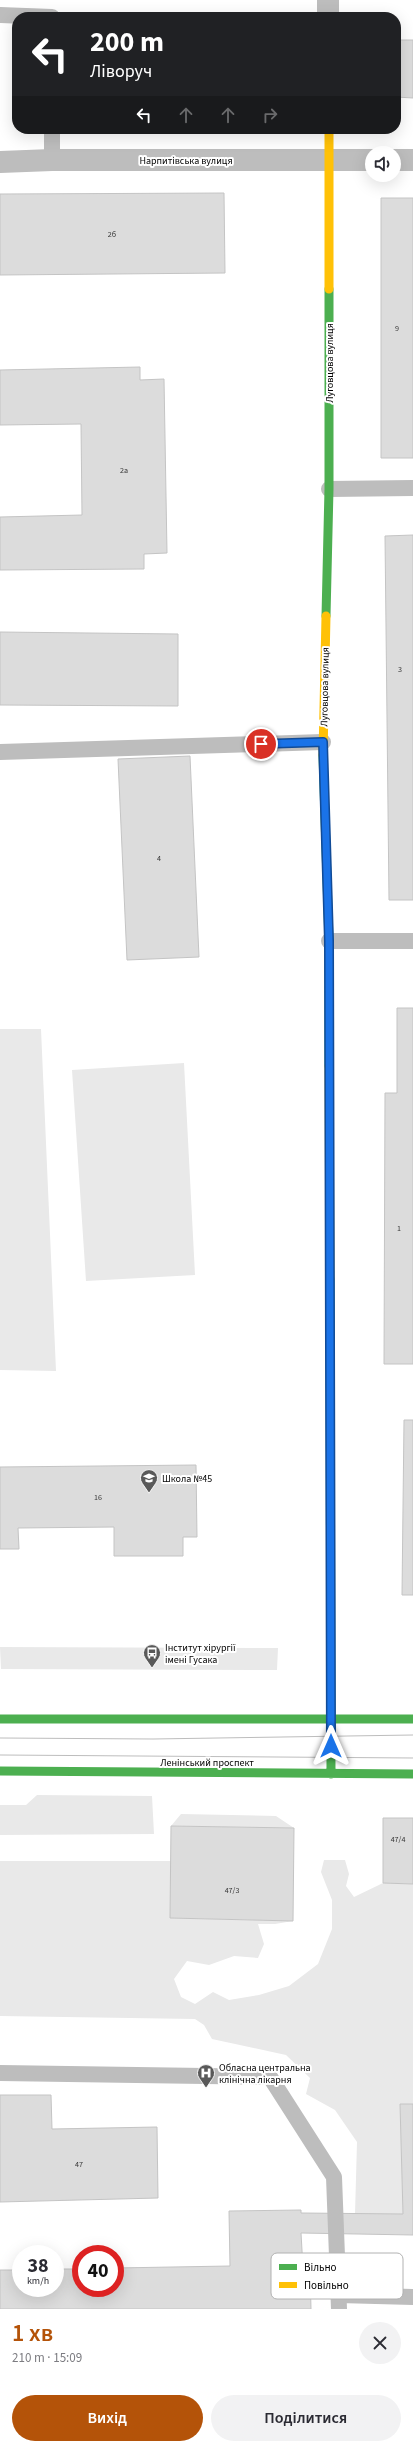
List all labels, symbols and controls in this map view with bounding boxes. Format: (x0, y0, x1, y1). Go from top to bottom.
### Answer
text: 200 m (90, 22, 164, 62)
icon: left (24, 28, 76, 80)
text: Ліворуч (90, 59, 152, 84)
icon: left (133, 104, 155, 126)
icon: ahead (175, 104, 197, 126)
icon: ahead (217, 104, 239, 126)
icon: right (259, 104, 281, 126)
map controls (365, 146, 401, 182)
button: sound (365, 146, 401, 182)
street label: Нарпитівська вулиця (139, 154, 233, 168)
house number: 2б (108, 229, 116, 240)
street label: Луговцова вулиця (323, 323, 337, 403)
house number: 9 (395, 323, 399, 334)
house number: 2а (120, 465, 128, 476)
street label: Луговцова вулиця (317, 647, 333, 727)
house number: 3 (398, 664, 402, 675)
pin (244, 727, 278, 761)
icon: arrive (250, 733, 272, 755)
house number: 4 (157, 853, 161, 864)
house number: 1 (397, 1223, 401, 1234)
school or university icon: Школа №45 (139, 1468, 159, 1493)
place label: Школа №45 (162, 1472, 212, 1486)
house number: 16 (94, 1492, 102, 1503)
place label: Інститут хірургії імені Гусака (165, 1641, 236, 1667)
bus stop icon: Інститут хірургії імені Гусака (142, 1643, 162, 1668)
position arrow (310, 1725, 352, 1767)
street label: Ленінський проспект (160, 1756, 254, 1770)
house number: 47/4 (391, 1834, 405, 1845)
house number: 47/3 (225, 1885, 239, 1896)
place label: Обласна центральна клінічна лікарня (219, 2061, 311, 2087)
hospital icon: Обласна центральна клінічна лікарня (196, 2063, 216, 2088)
house number: 47 (75, 2159, 83, 2170)
speed limit sign: 40 (72, 2245, 124, 2297)
text: 38 (27, 2252, 49, 2280)
legend (271, 2253, 403, 2299)
text: Вільно (304, 2260, 337, 2275)
text: km/h (27, 2274, 49, 2288)
text: Повільно (304, 2278, 349, 2293)
text: 1 хв (12, 2316, 53, 2351)
button: close (359, 2322, 401, 2364)
text: 210 m · 15:09 (12, 2349, 82, 2367)
button: Вихід (12, 2395, 203, 2441)
button: Поділитися (211, 2395, 401, 2441)

